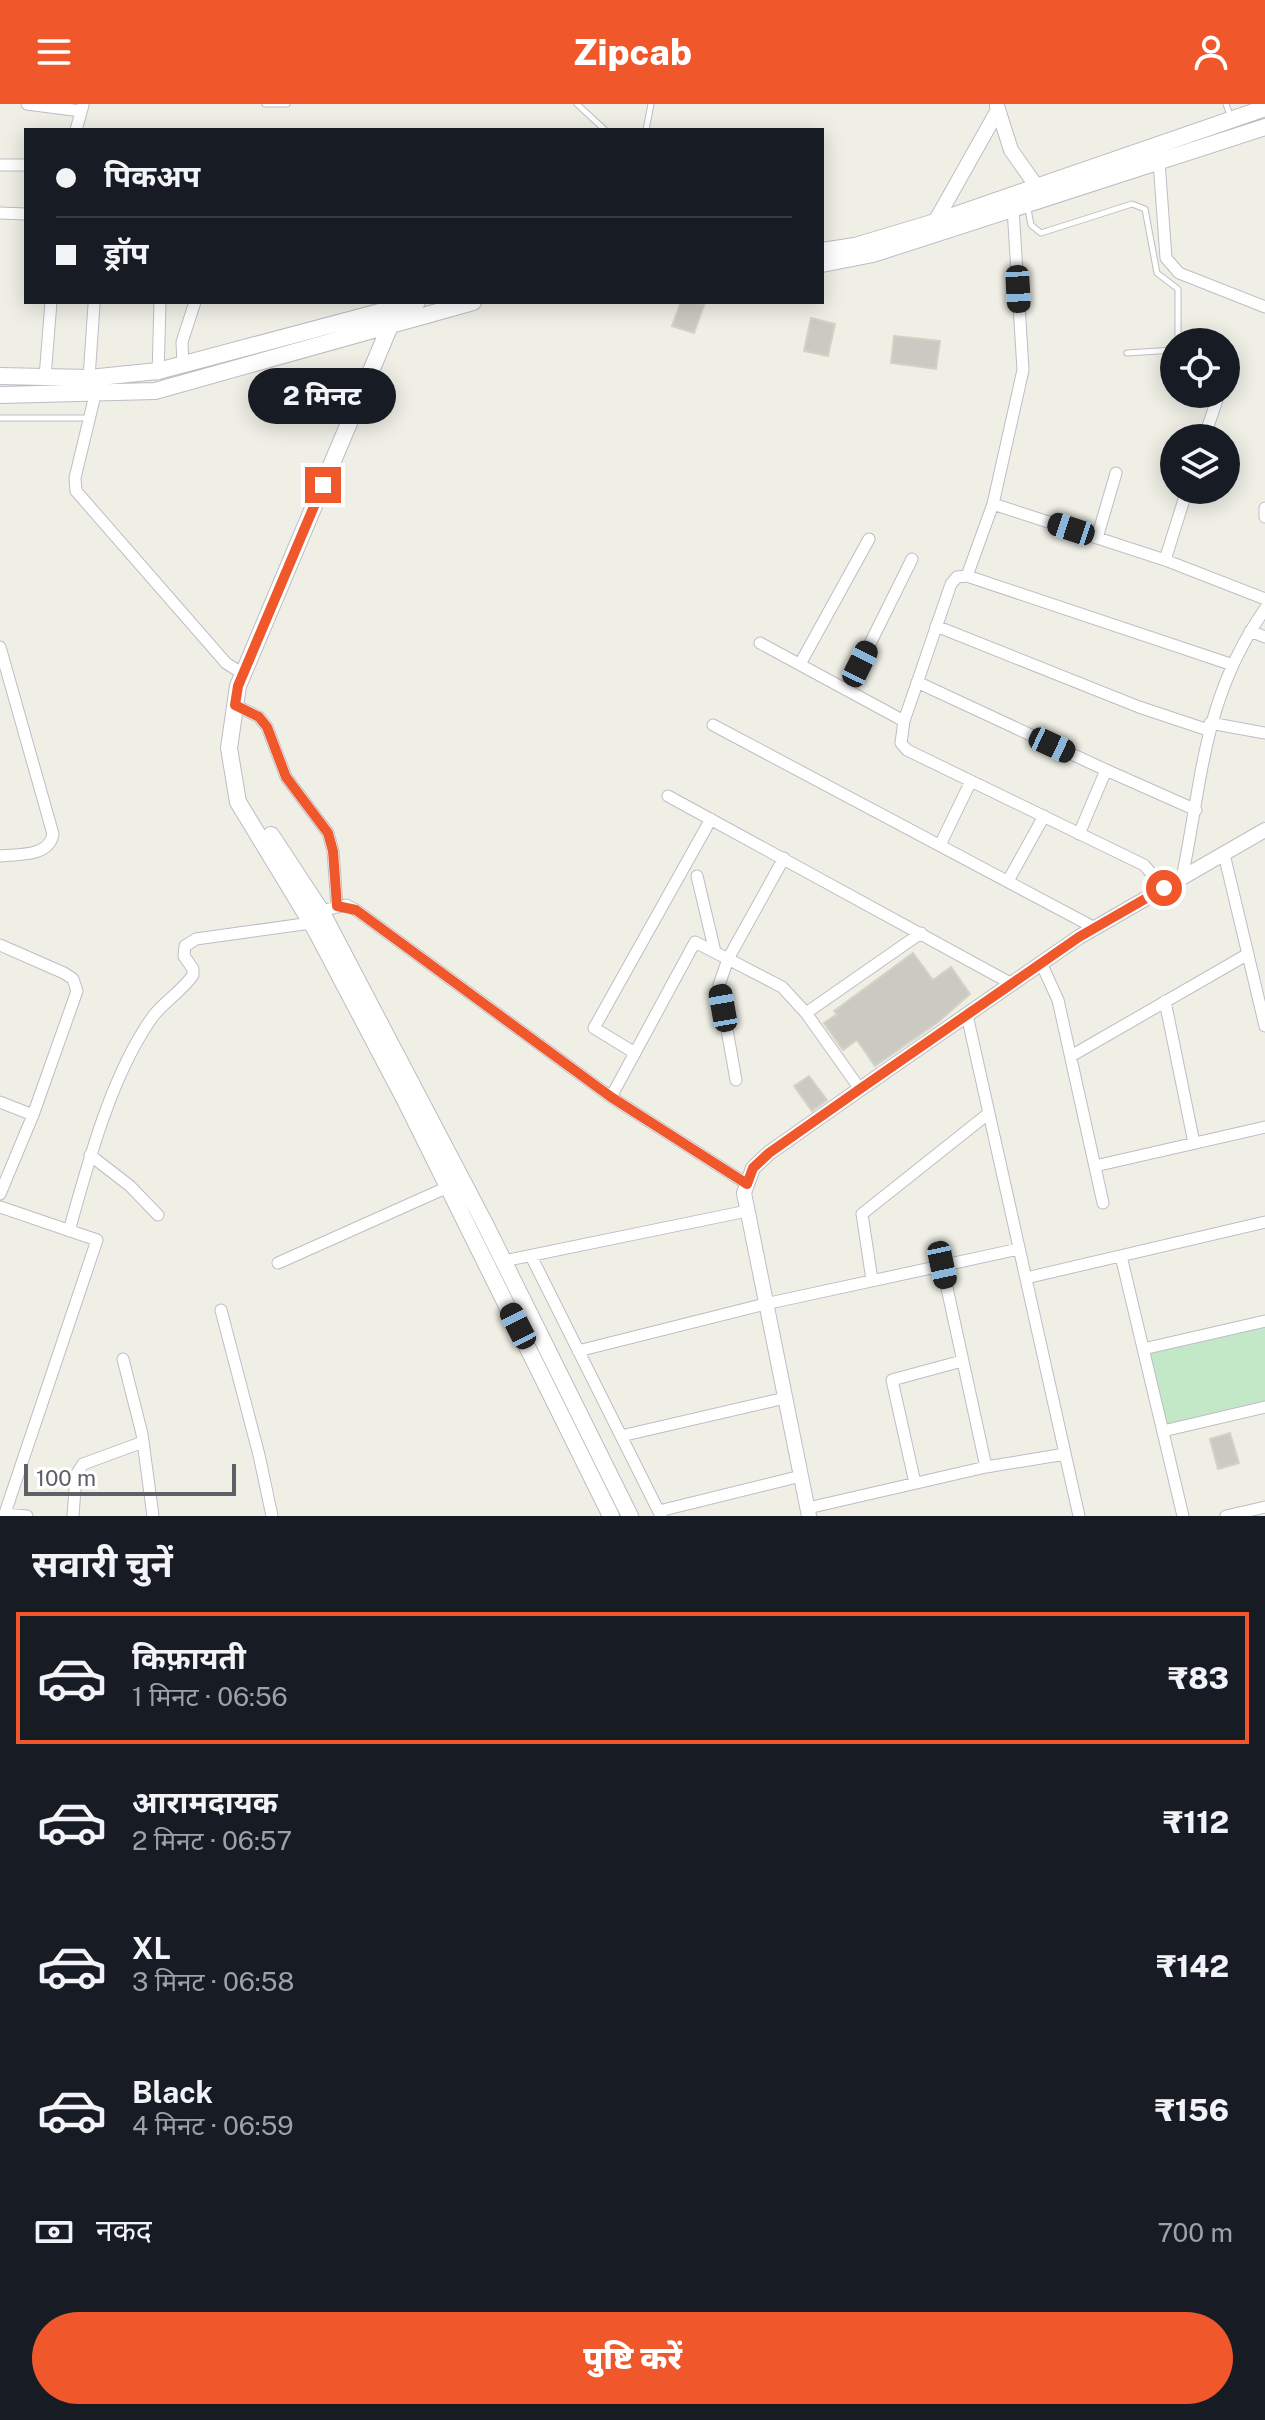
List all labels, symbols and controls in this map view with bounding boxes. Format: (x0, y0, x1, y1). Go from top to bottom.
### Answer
icon: menu (32, 30, 76, 74)
icon: person (1189, 30, 1233, 74)
text: Zipcab (573, 31, 692, 73)
text: पिकअप (104, 158, 200, 194)
text: ड्रॉप (104, 235, 148, 271)
car (1005, 264, 1031, 314)
map controls (1160, 328, 1240, 504)
button: locate (1160, 328, 1240, 408)
callout: 2 मिनट (249, 369, 397, 425)
text: 2 मिनट (283, 380, 361, 411)
button: layers (1160, 424, 1240, 504)
route end (305, 467, 341, 503)
car (1044, 510, 1098, 548)
car (839, 637, 881, 691)
car (1025, 724, 1079, 766)
route start (1146, 870, 1182, 906)
car (707, 982, 739, 1034)
car (925, 1239, 959, 1291)
car (496, 1299, 540, 1353)
scale bar (24, 1460, 236, 1496)
text: 100 m (36, 1465, 96, 1491)
text: सवारी चुनें (32, 1543, 173, 1585)
text: किफ़ायती (132, 1640, 246, 1676)
icon: car (36, 1642, 108, 1714)
text: ₹83 (1168, 1660, 1229, 1696)
text: 1 मिनट · 06:56 (132, 1681, 288, 1712)
text: आरामदायक (132, 1784, 278, 1820)
icon: car (36, 1786, 108, 1858)
text: ₹112 (1163, 1804, 1229, 1840)
text: 2 मिनट · 06:57 (132, 1825, 292, 1856)
icon: car (36, 1930, 108, 2002)
text: XL (132, 1930, 171, 1966)
text: ₹142 (1156, 1948, 1229, 1984)
text: 3 मिनट · 06:58 (132, 1966, 294, 1997)
icon: car (36, 2074, 108, 2146)
text: Black (132, 2074, 213, 2110)
text: ₹156 (1155, 2092, 1229, 2128)
text: 4 मिनट · 06:59 (132, 2110, 294, 2141)
icon: cash (32, 2210, 76, 2254)
text: नकद (96, 2212, 152, 2248)
text: 700 m (1157, 2217, 1233, 2248)
button: पुष्टि करें (32, 2312, 1233, 2404)

